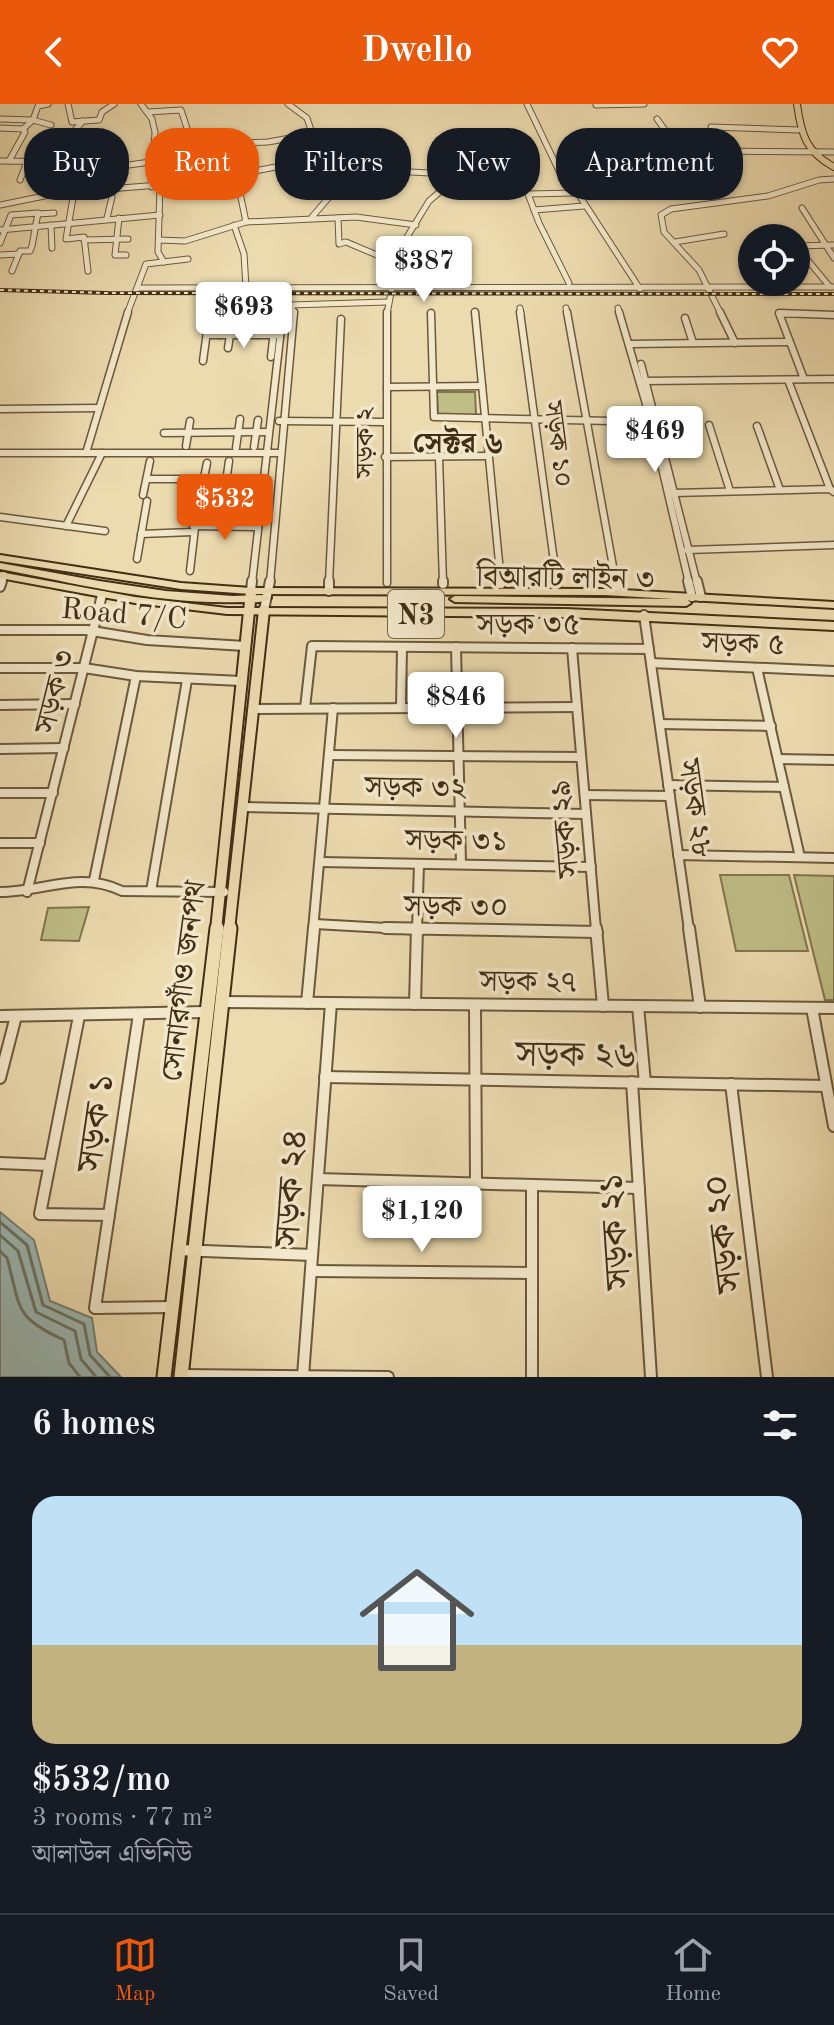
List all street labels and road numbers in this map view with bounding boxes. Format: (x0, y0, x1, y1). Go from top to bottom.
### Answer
street label: সড়ক ১০ (539, 399, 575, 489)
street label: সড়ক ২ (353, 407, 379, 479)
street label: বিআরটি লাইন ৩ (475, 557, 656, 596)
road number: N3 (388, 590, 444, 638)
street label: Road 7/C (60, 595, 188, 635)
street label: সড়ক ৩৫ (475, 611, 580, 641)
street label: সড়ক ৫ (700, 629, 785, 661)
street label: সড়ক ৩ (31, 646, 81, 738)
street label: সড়ক ২৮ (672, 756, 716, 860)
street label: সড়ক ৩২ (363, 773, 467, 805)
street label: সড়ক ২৯ (547, 779, 585, 880)
street label: সড়ক ৩১ (404, 826, 507, 858)
street label: সোনারগাঁও জনপথ (154, 877, 212, 1083)
street label: সড়ক ৩০ (402, 892, 508, 924)
street label: সড়ক ২৭ (478, 967, 577, 999)
street label: সড়ক ২৬ (513, 1038, 637, 1076)
street label: সড়ক ১ (73, 1072, 123, 1177)
street label: সড়ক ২৪ (271, 1128, 315, 1250)
street label: সড়ক ২১ (595, 1172, 639, 1293)
street label: সড়ক ২০ (700, 1172, 750, 1297)

